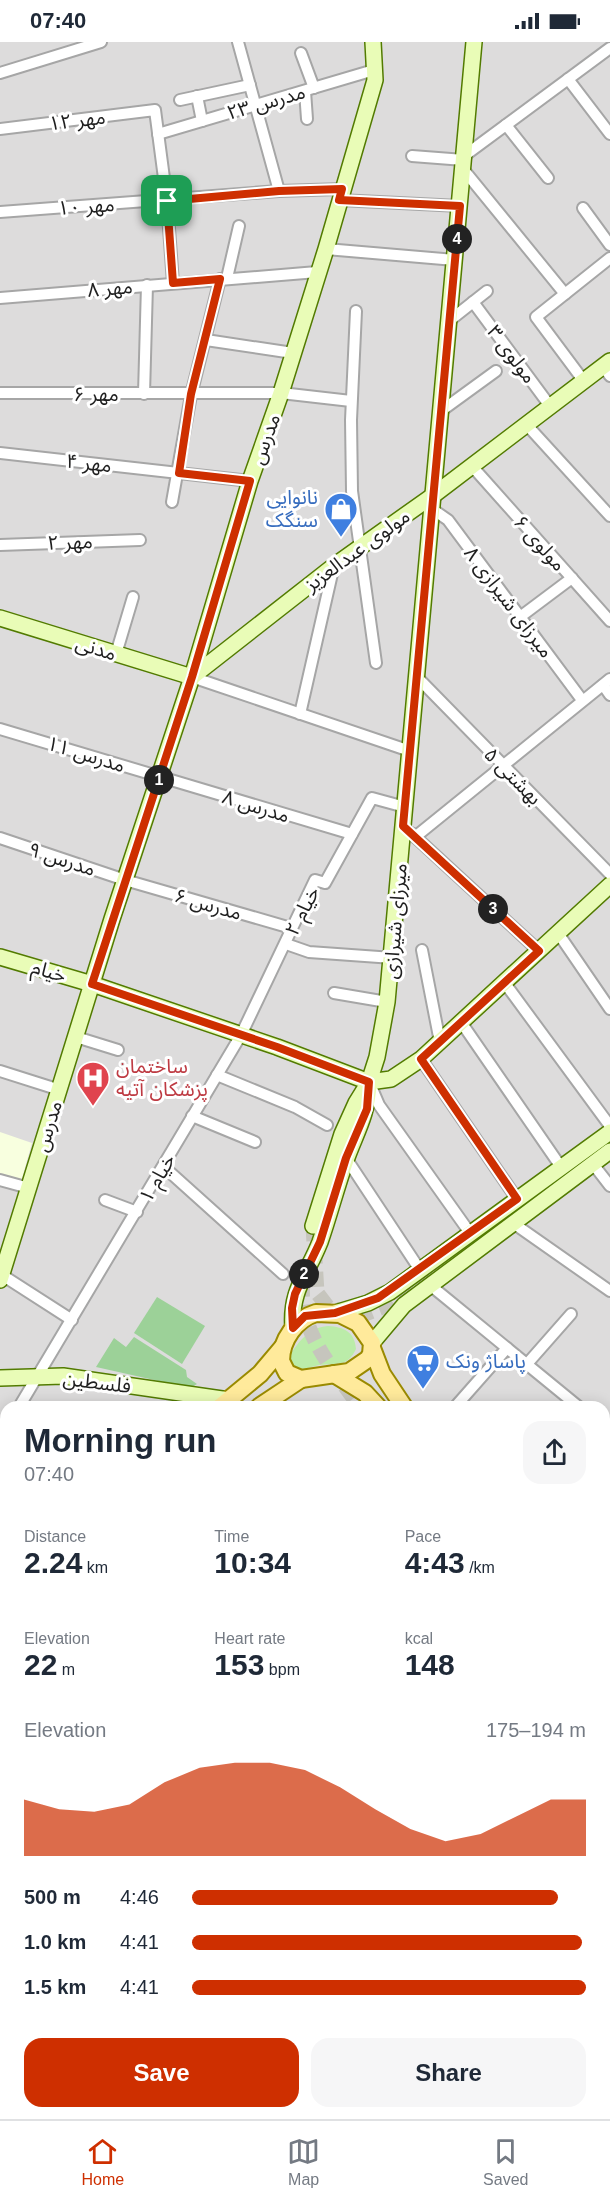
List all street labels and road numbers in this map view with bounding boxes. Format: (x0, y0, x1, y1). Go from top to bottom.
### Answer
street label: مدرس ۲۳ (224, 80, 308, 125)
street label: مهر ۱۲ (47, 106, 107, 135)
street label: مهر ۱۰ (57, 193, 115, 220)
street label: مهر ۸ (86, 275, 134, 302)
street label: مولوی ۳ (482, 321, 541, 388)
street label: مهر ۶ (73, 383, 119, 406)
street label: مدرس (246, 411, 285, 468)
street label: مهر ۴ (65, 450, 113, 477)
street label: مولوی عبدالعزیز (299, 505, 414, 597)
street label: مولوی ۶ (509, 511, 571, 576)
street label: مهر ۲ (47, 530, 93, 555)
street label: میرزای شیرازی ۸ (459, 542, 558, 662)
street label: مدنی (73, 631, 119, 666)
street label: مدرس ۱۱ (44, 732, 128, 777)
street label: بهشتی ۵ (479, 743, 546, 810)
street label: مدرس ۸ (219, 785, 292, 828)
street label: مدرس ۹ (25, 838, 98, 881)
street label: میرزای شیرازی (379, 862, 412, 980)
street label: خیام ۲ (280, 883, 327, 941)
street label: مدرس ۶ (171, 884, 244, 925)
street label: خیام (28, 956, 69, 990)
street label: مدرس (30, 1098, 67, 1154)
street label: خیام ۱ (135, 1150, 183, 1208)
street label: فلسطین (62, 1367, 132, 1398)

